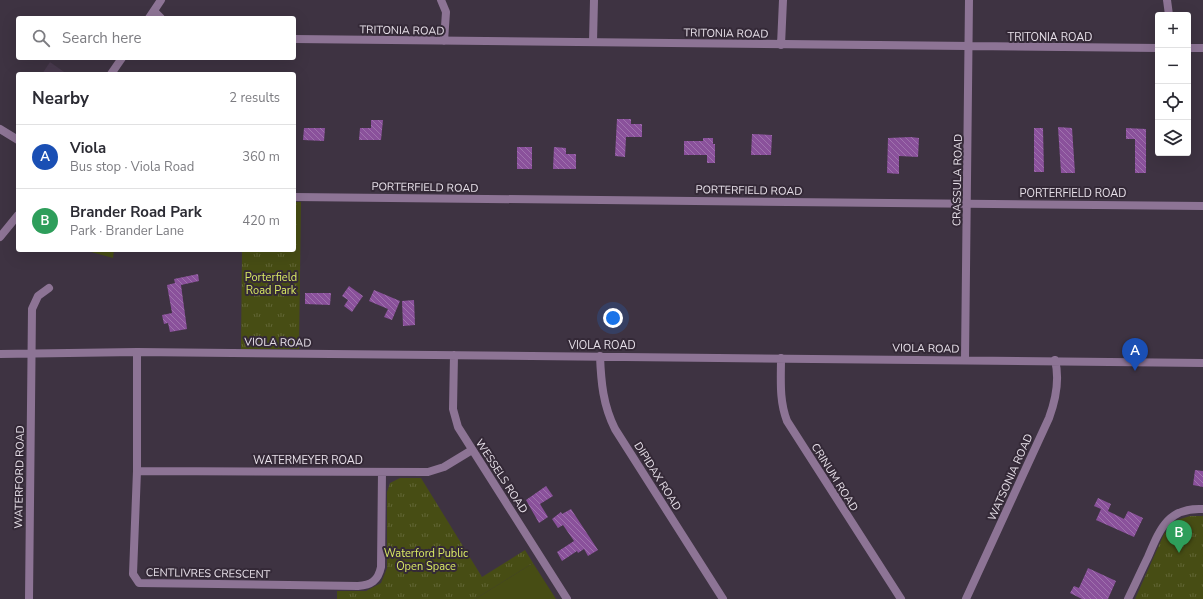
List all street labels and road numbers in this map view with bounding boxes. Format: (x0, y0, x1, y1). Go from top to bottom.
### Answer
street label: TRITONIA ROAD (359, 22, 445, 39)
street label: TRITONIA ROAD (683, 25, 769, 42)
street label: TRITONIA ROAD (1008, 30, 1092, 45)
street label: CRASSULA ROAD (949, 134, 966, 226)
street label: PORTERFIELD ROAD (371, 179, 479, 196)
street label: PORTERFIELD ROAD (695, 182, 803, 199)
street label: PORTERFIELD ROAD (1020, 186, 1126, 201)
street label: VIOLA ROAD (243, 334, 312, 351)
street label: VIOLA ROAD (567, 338, 636, 353)
street label: VIOLA ROAD (891, 340, 960, 357)
street label: WATERFORD ROAD (11, 425, 28, 529)
street label: WATSONIA ROAD (985, 431, 1036, 523)
street label: WESSELS ROAD (472, 436, 531, 516)
street label: DIPIDAX ROAD (630, 439, 685, 513)
street label: CRINUM ROAD (808, 440, 862, 514)
street label: WATERMEYER ROAD (253, 453, 363, 468)
street label: CENTLIVRES CRESCENT (146, 565, 271, 582)

